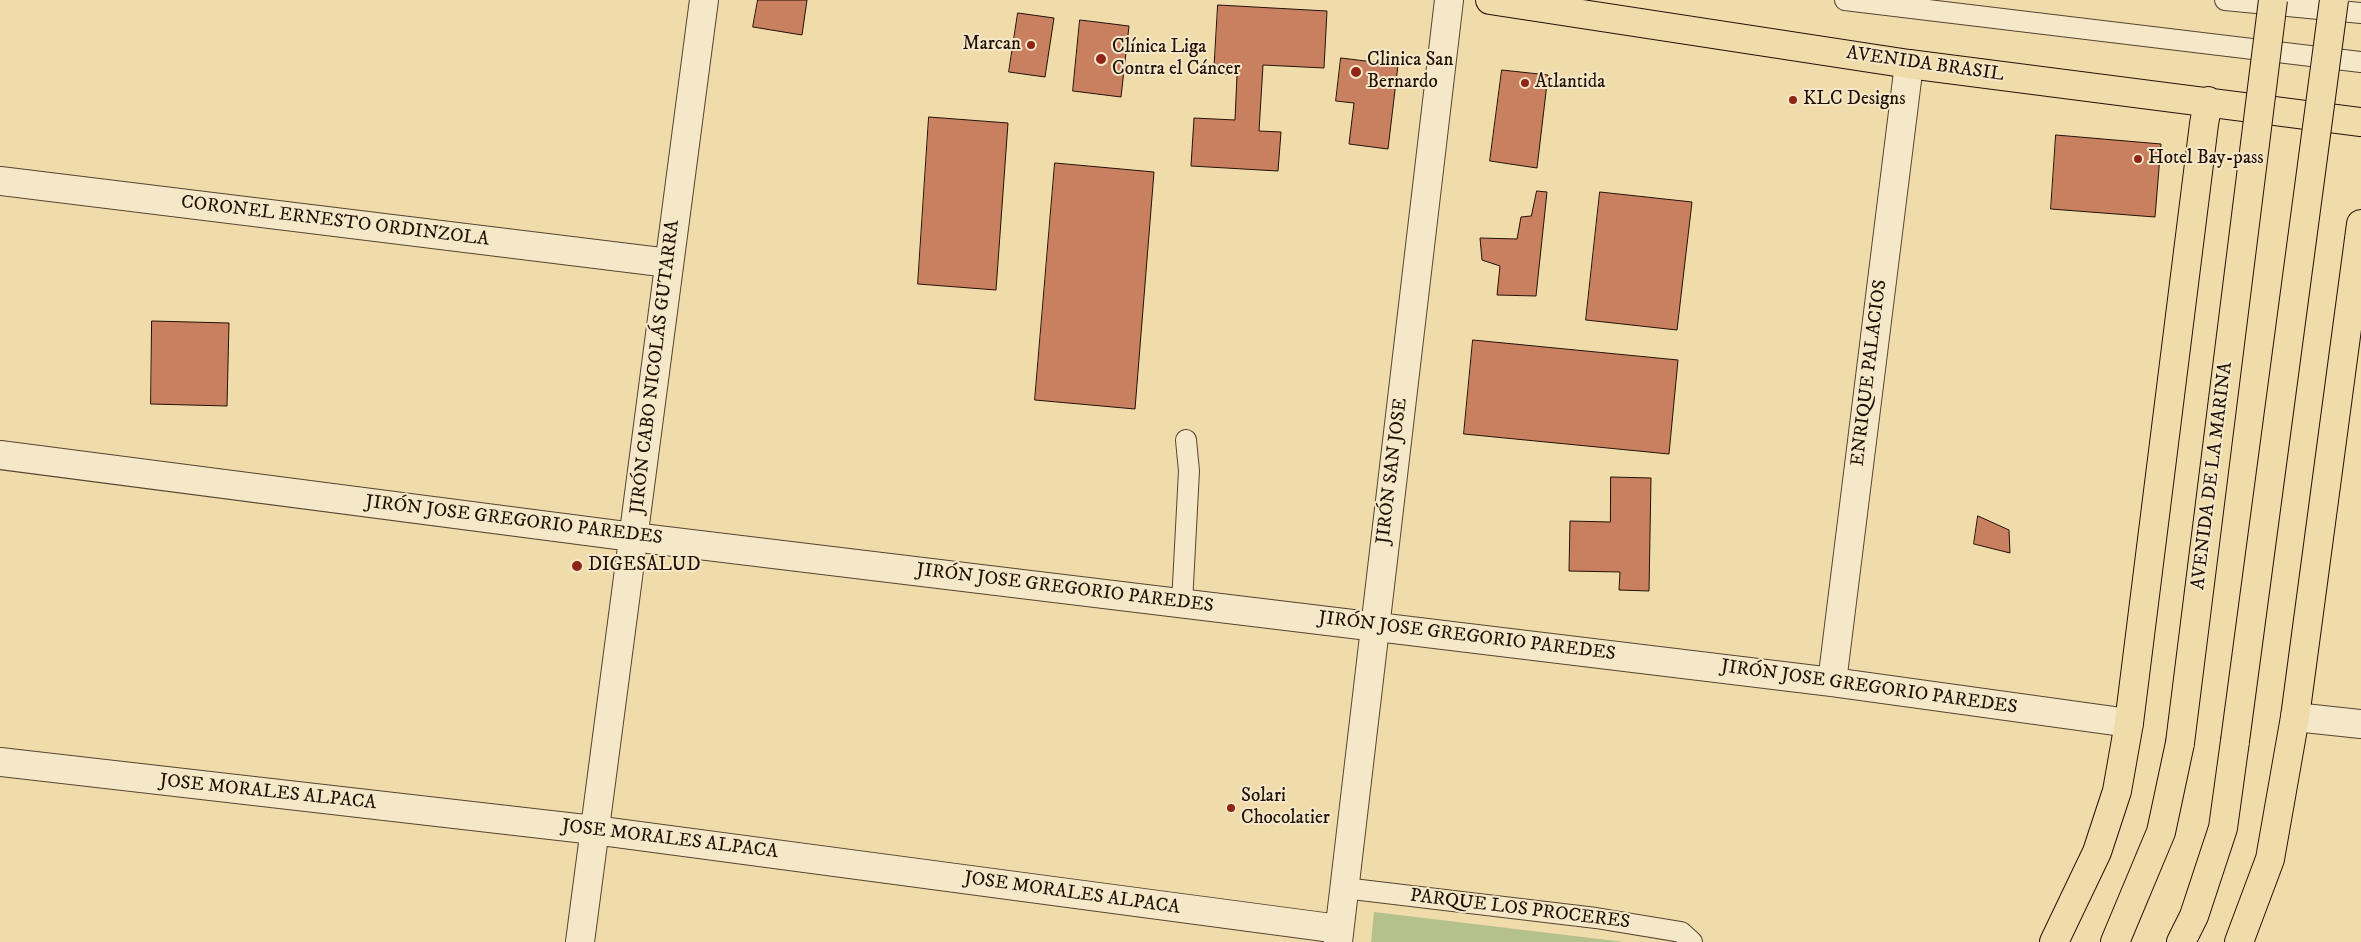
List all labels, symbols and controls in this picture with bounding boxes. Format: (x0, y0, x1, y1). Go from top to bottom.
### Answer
place label: Marcan (962, 34, 1021, 56)
place label: Clínica Liga Contra el Cáncer (1112, 37, 1240, 81)
marker: Marcan (1025, 39, 1037, 51)
street label: AVENIDA BRASIL (1845, 43, 2005, 87)
place label: Clinica San Bernardo (1367, 50, 1453, 94)
marker: Clínica Liga Contra el Cáncer (1094, 52, 1108, 66)
marker: Clinica San Bernardo (1349, 65, 1363, 79)
place label: Atlantida (1535, 72, 1605, 94)
marker: Atlantida (1519, 77, 1531, 89)
place label: KLC Designs (1803, 89, 1906, 111)
marker: KLC Designs (1787, 94, 1799, 106)
place label: Hotel Bay-pass (2148, 148, 2264, 170)
marker: Hotel Bay-pass (2132, 153, 2144, 165)
street label: CORONEL ERNESTO ORDINZOLA (180, 192, 490, 252)
street label: JIRÓN CABO NICOLÁS GUTARRA (627, 219, 685, 515)
street label: ENRIQUE PALACIOS (1847, 278, 1893, 468)
street label: AVENIDA DE LA MARINA (2188, 361, 2238, 591)
street label: JIRÓN SAN JOSE (1373, 397, 1413, 545)
street label: JIRÓN JOSE GREGORIO PAREDES (364, 491, 664, 551)
place label: DIGESALUD (588, 555, 701, 577)
marker: DIGESALUD (570, 559, 584, 573)
street label: JIRÓN JOSE GREGORIO PAREDES (915, 559, 1215, 619)
street label: JIRÓN JOSE GREGORIO PAREDES (1317, 607, 1617, 667)
street label: JIRÓN JOSE GREGORIO PAREDES (1719, 656, 2019, 720)
street label: JOSE MORALES ALPACA (159, 770, 377, 816)
place label: Solari Chocolatier (1241, 786, 1330, 830)
marker: Solari Chocolatier (1225, 802, 1237, 814)
street label: JOSE MORALES ALPACA (561, 815, 779, 865)
street label: JOSE MORALES ALPACA (963, 868, 1181, 920)
street label: PARQUE LOS PROCERES (1409, 885, 1631, 935)

